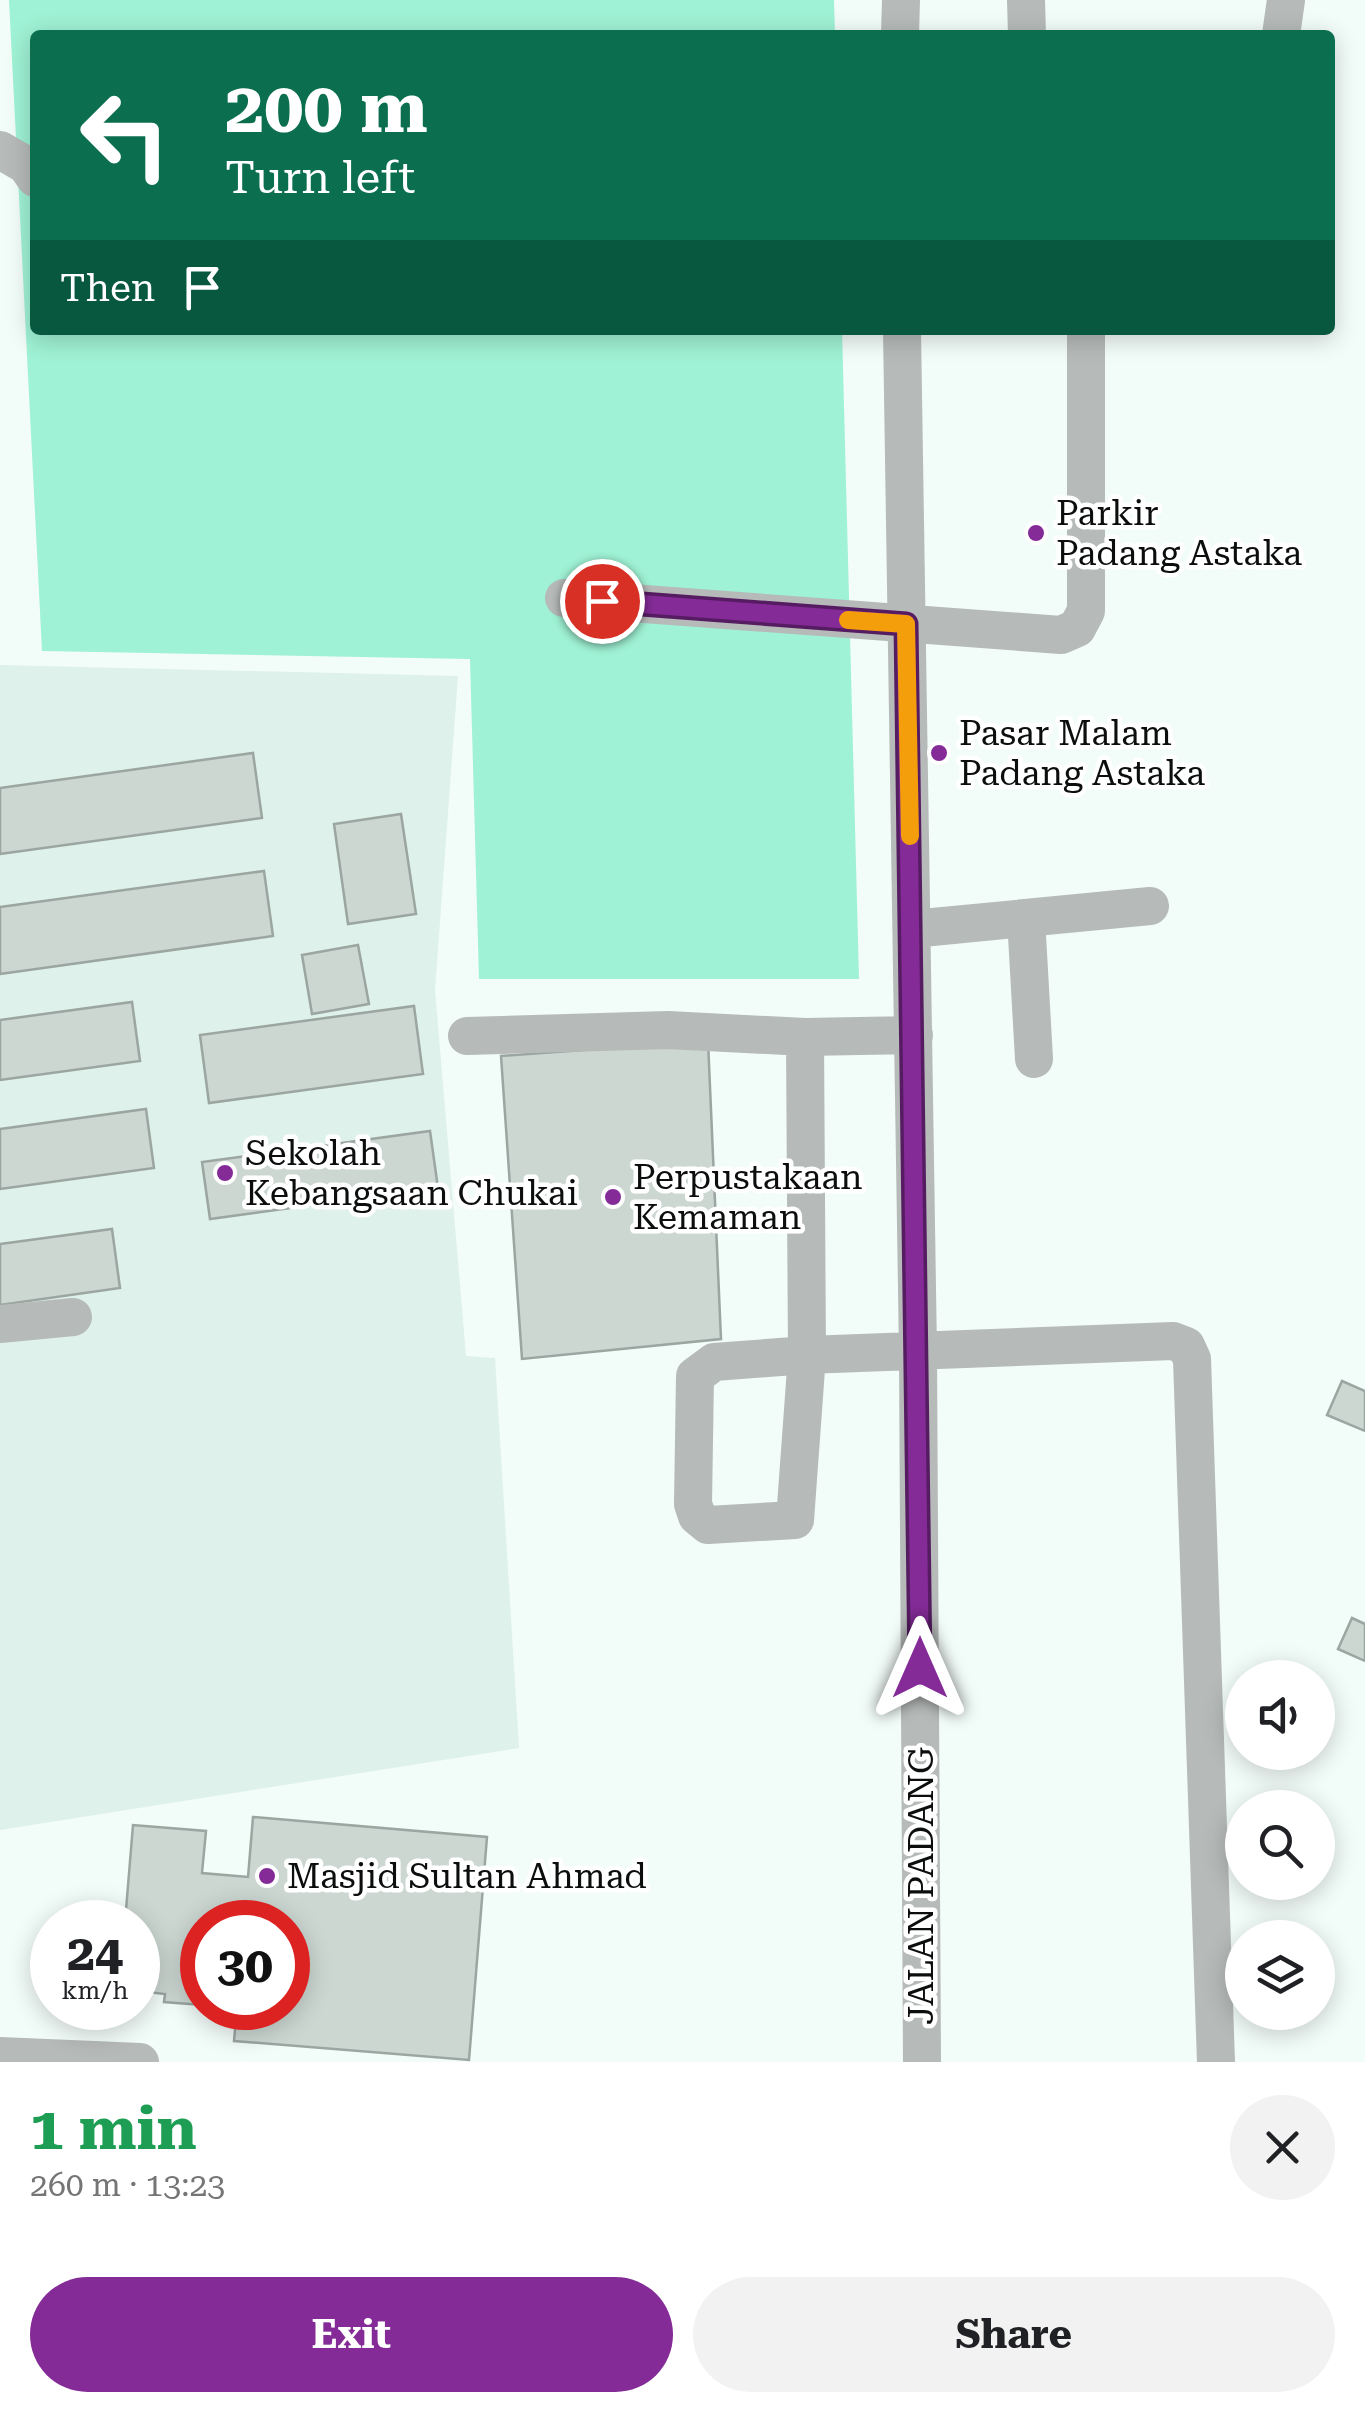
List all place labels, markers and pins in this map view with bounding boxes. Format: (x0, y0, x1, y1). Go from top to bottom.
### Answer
place label: Parkir Padang Astaka (1056, 493, 1302, 574)
marker: Parkir Padang Astaka (1025, 522, 1047, 544)
pin (560, 559, 645, 644)
place label: Pasar Malam Padang Astaka (959, 713, 1205, 794)
marker: Pasar Malam Padang Astaka (928, 742, 950, 764)
place label: Sekolah Kebangsaan Chukai (245, 1133, 578, 1214)
place label: Perpustakaan Kemaman (633, 1157, 863, 1238)
marker: Sekolah Kebangsaan Chukai (214, 1162, 236, 1184)
marker: Perpustakaan Kemaman (602, 1186, 624, 1208)
place label: Masjid Sultan Ahmad (287, 1856, 647, 1897)
marker: Masjid Sultan Ahmad (256, 1865, 278, 1887)

